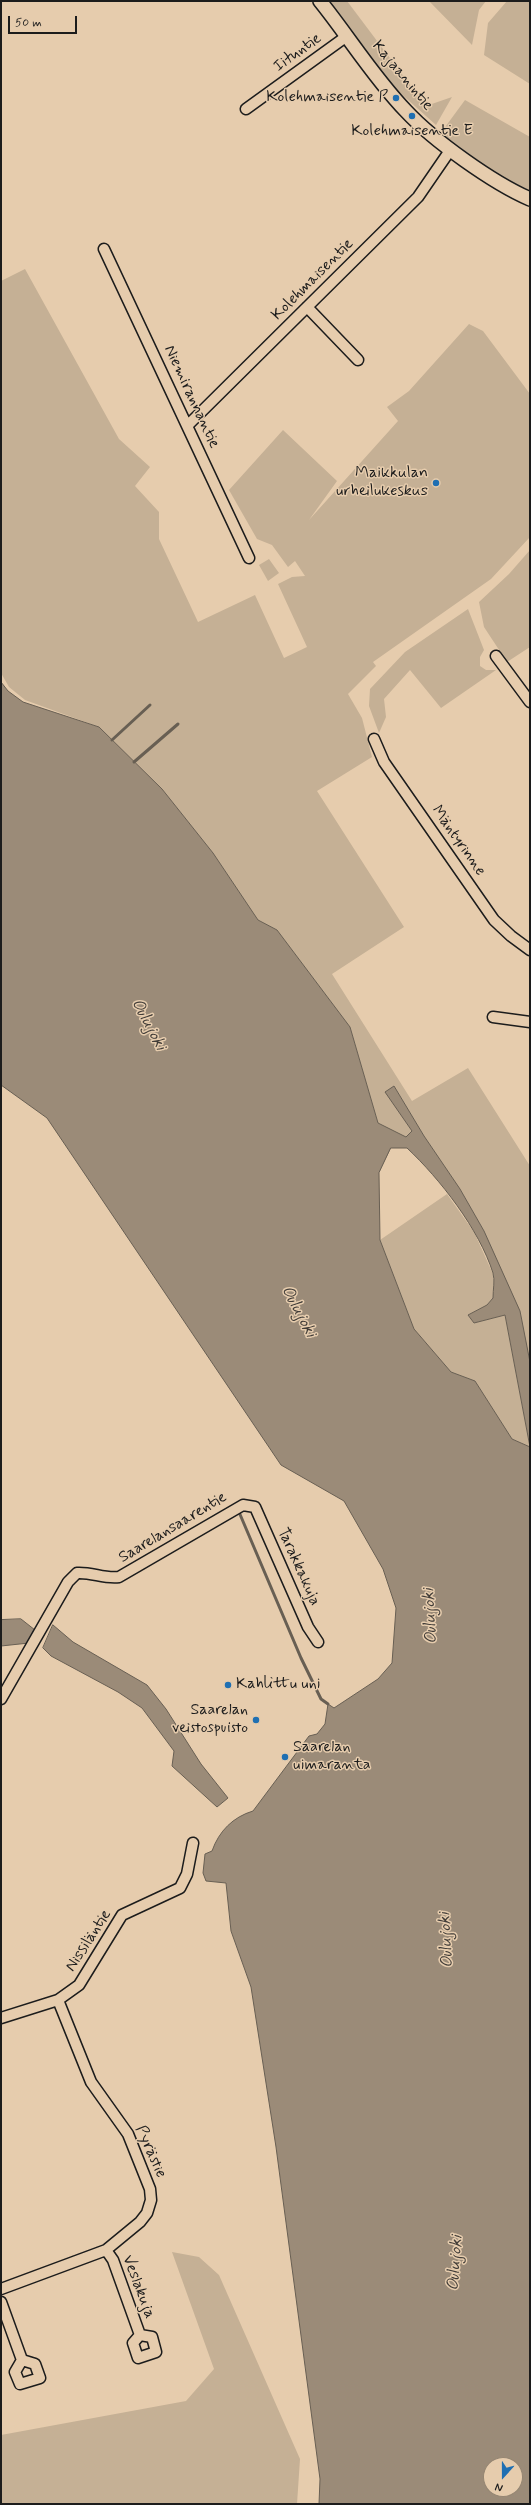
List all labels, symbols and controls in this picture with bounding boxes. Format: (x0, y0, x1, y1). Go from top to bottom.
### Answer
scale bar (10, 8, 79, 34)
text: 50 m (15, 15, 42, 31)
street label: Iituntie (270, 29, 326, 77)
street label: Kajaanintie (367, 37, 437, 115)
place label: Kolehmaisentie P (266, 88, 388, 108)
marker: Kolehmaisentie P (391, 93, 401, 103)
marker: Kolehmaisentie E (407, 111, 417, 121)
place label: Kolehmaisentie E (351, 122, 473, 142)
street label: Kolehmaisentie (268, 235, 358, 325)
street label: Niemirannantie (159, 342, 223, 452)
place label: Maikkulan urheilukeskus (336, 464, 428, 502)
marker: Maikkulan urheilukeskus (431, 478, 441, 488)
street label: Mäntyrinne (427, 802, 489, 880)
water label: Oulujoki (126, 996, 170, 1054)
water label: Oulujoki (276, 1283, 320, 1341)
street label: Saarelansaarentie (115, 1488, 231, 1568)
street label: Tarakkakuja (272, 1525, 324, 1609)
water label: Oulujoki (419, 1588, 443, 1644)
place label: Kahlittu uni (236, 1675, 320, 1695)
marker: Kahlittu uni (223, 1680, 233, 1690)
place label: Saarelan veistospuisto (172, 1701, 248, 1739)
marker: Saarelan veistospuisto (251, 1715, 261, 1725)
place label: Saarelan uimaranta (293, 1738, 371, 1776)
marker: Saarelan uimaranta (280, 1752, 290, 1762)
street label: Nissiläntie (62, 1906, 116, 1976)
water label: Oulujoki (435, 1912, 459, 1968)
street label: Pyrästie (130, 2123, 170, 2181)
water label: Oulujoki (444, 2234, 468, 2292)
street label: Veslakuja (117, 2253, 159, 2321)
north arrow (483, 2457, 523, 2497)
text: N (493, 2479, 505, 2495)

